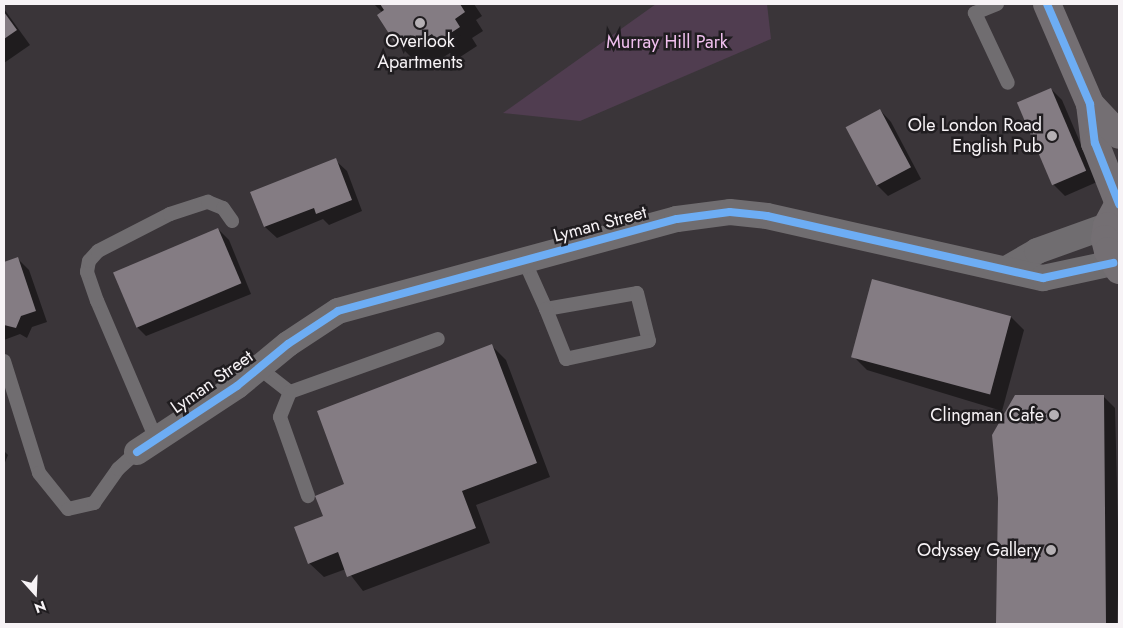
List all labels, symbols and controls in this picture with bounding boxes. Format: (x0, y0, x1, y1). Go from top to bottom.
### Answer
marker: Overlook Apartments (414, 17, 426, 29)
place label: Overlook Apartments (377, 31, 463, 74)
park label: Murray Hill Park (606, 31, 728, 53)
place label: Ole London Road English Pub (908, 115, 1042, 158)
marker: Ole London Road English Pub (1046, 130, 1058, 142)
street label: Lyman Street (551, 201, 649, 247)
street label: Lyman Street (167, 346, 257, 418)
place label: Clingman Cafe (930, 404, 1044, 426)
marker: Clingman Cafe (1048, 409, 1060, 421)
place label: Odyssey Gallery (917, 539, 1041, 561)
marker: Odyssey Gallery (1045, 544, 1057, 556)
north arrow (10, 568, 60, 618)
text: N (31, 596, 49, 618)

